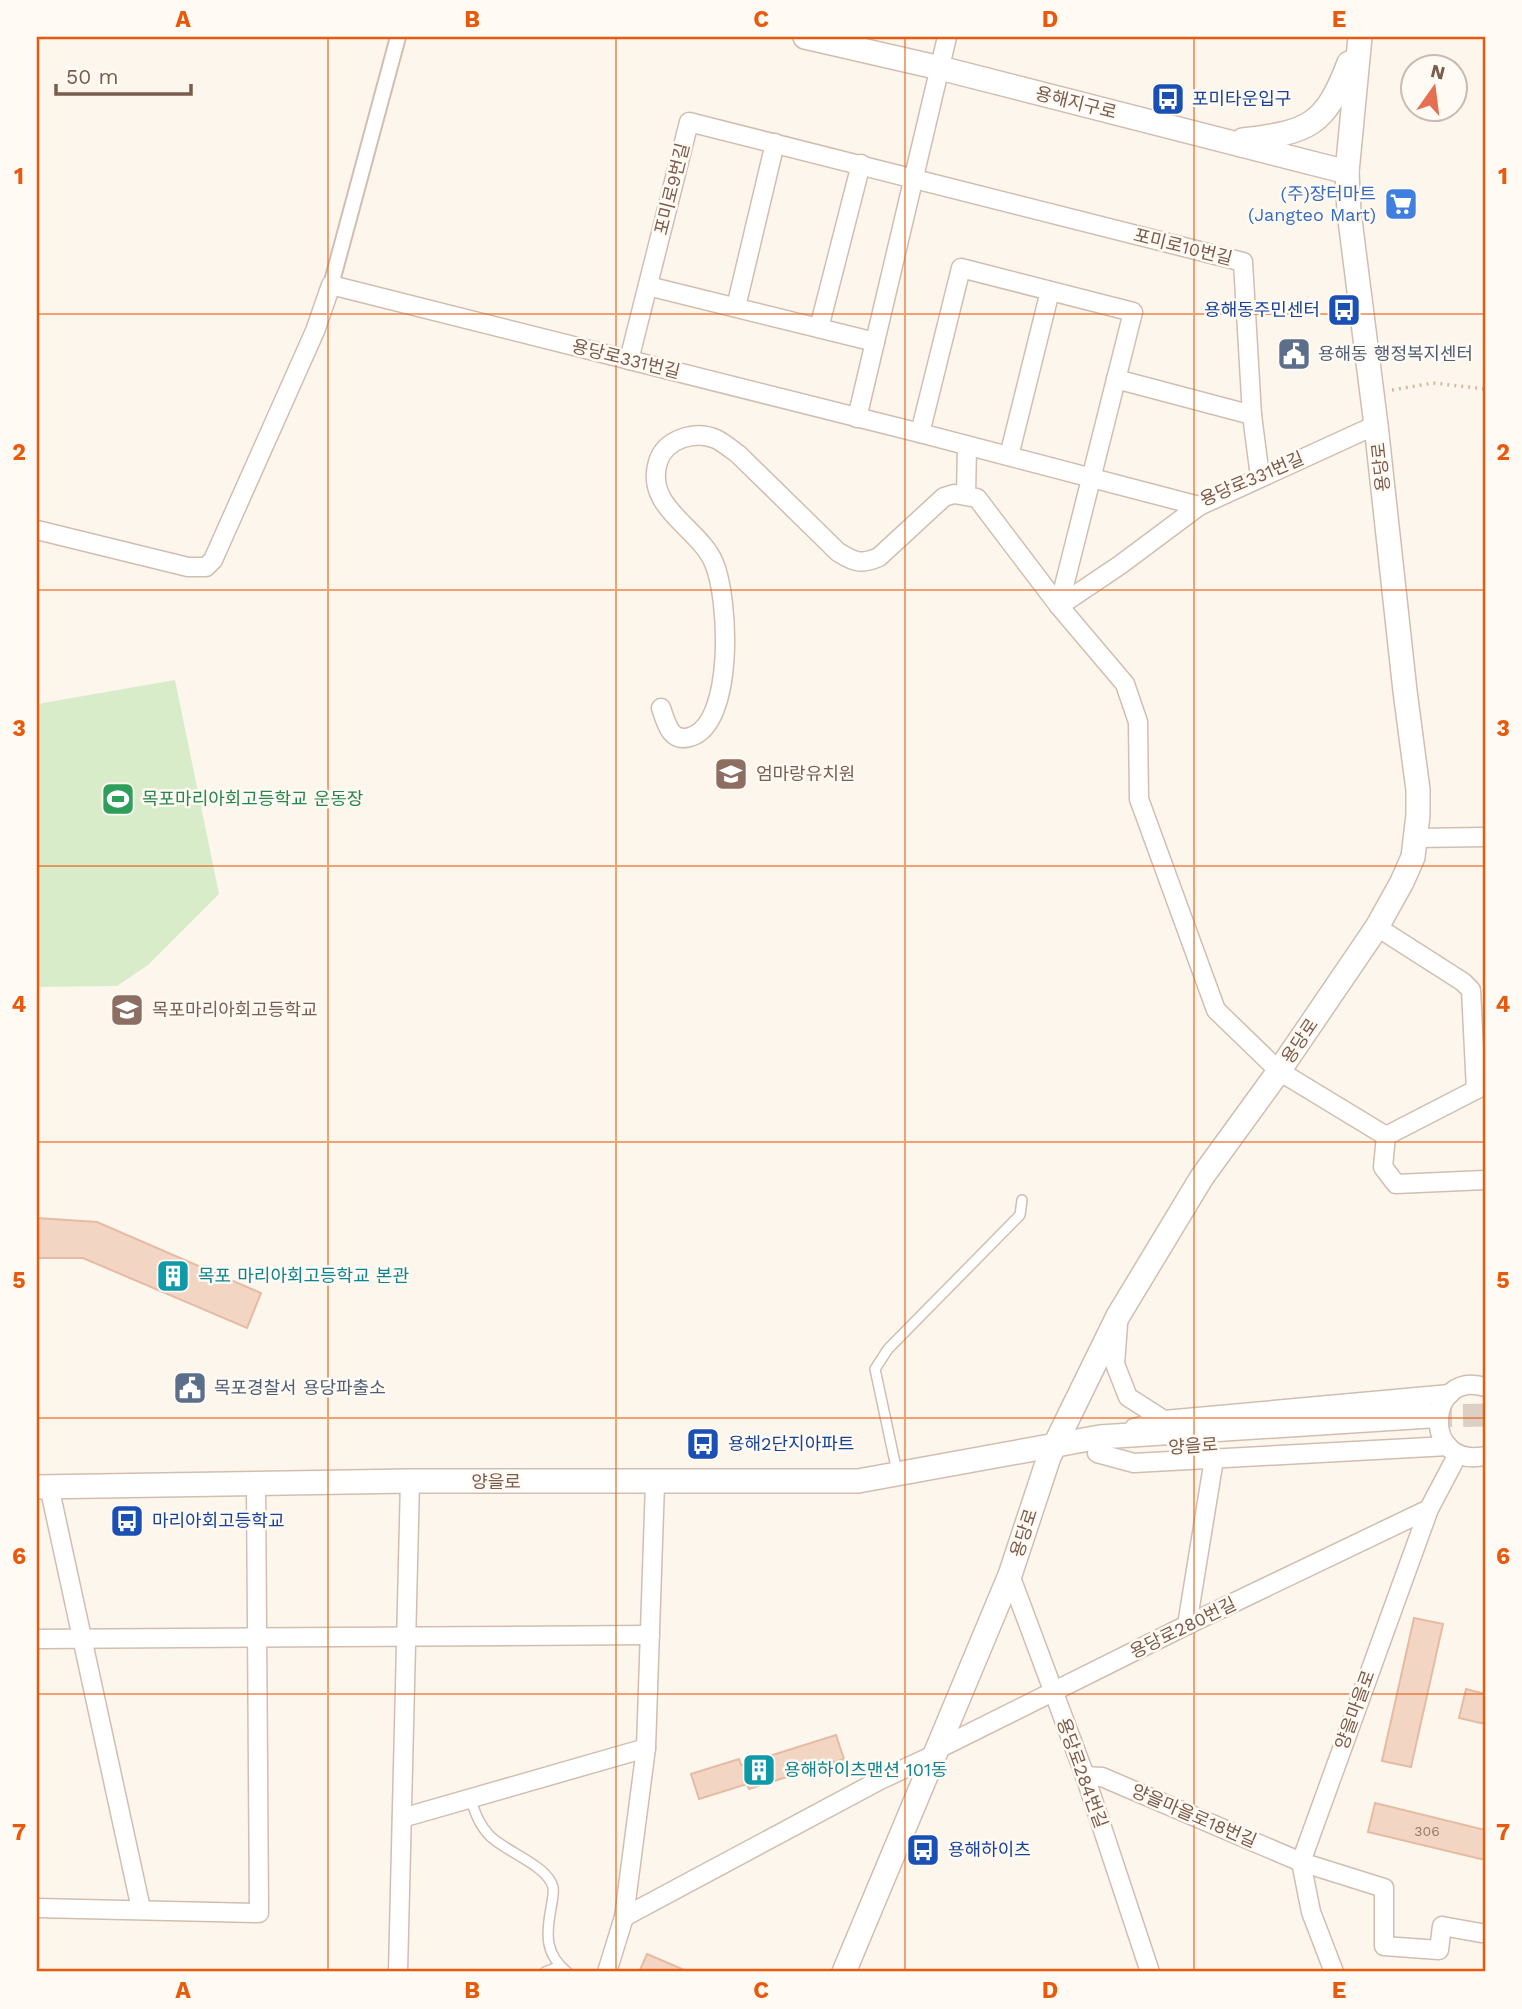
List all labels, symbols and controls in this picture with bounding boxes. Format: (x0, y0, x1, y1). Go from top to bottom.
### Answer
text: A (175, 6, 191, 33)
text: B (464, 6, 480, 33)
text: C (753, 6, 769, 33)
text: D (1042, 6, 1058, 33)
text: E (1332, 6, 1346, 33)
scale bar (56, 52, 191, 96)
north arrow (1400, 52, 1470, 122)
text: N (1428, 59, 1448, 85)
text: 50 m (66, 64, 118, 89)
bus stop icon: 포미타운입구 (1149, 80, 1187, 118)
street label: 용해지구로 (1033, 82, 1119, 123)
place label: 포미타운입구 (1192, 88, 1291, 109)
street label: 포미로9번길 (650, 141, 693, 237)
text: 1 (14, 163, 24, 190)
text: 1 (1498, 163, 1508, 190)
place label: (주)장터마트 (Jangteo Mart) (1248, 183, 1376, 225)
supermarket icon: (주)장터마트 (Jangteo Mart) (1382, 185, 1420, 223)
street label: 포미로10번길 (1132, 224, 1235, 269)
bus stop icon: 용해동주민센터 (1325, 291, 1363, 329)
place label: 용해동주민센터 (1204, 299, 1320, 320)
street label: 용당로331번길 (570, 335, 682, 382)
public building icon: 용해동 행정복지센터 (1275, 335, 1313, 373)
place label: 용해동 행정복지센터 (1318, 343, 1473, 364)
text: 2 (12, 439, 26, 466)
text: 2 (1496, 439, 1510, 466)
street label: 용당로 (1367, 441, 1394, 493)
street label: 용당로331번길 (1197, 447, 1307, 510)
text: 3 (12, 715, 26, 742)
text: 3 (1496, 715, 1510, 742)
school or university icon: 엄마랑유치원 (712, 755, 750, 793)
place label: 엄마랑유치원 (756, 763, 855, 784)
sports icon: 목포마리아회고등학교 운동장 (99, 780, 137, 818)
place label: 목포마리아회고등학교 운동장 (142, 788, 363, 809)
text: 4 (12, 991, 27, 1018)
school or university icon: 목포마리아회고등학교 (108, 991, 146, 1029)
text: 4 (1496, 991, 1511, 1018)
place label: 목포마리아회고등학교 (152, 999, 318, 1020)
street label: 용당로 (1277, 1014, 1322, 1067)
building icon: 목포 마리아회고등학교 본관 (154, 1257, 192, 1295)
place label: 목포 마리아회고등학교 본관 (198, 1265, 409, 1286)
text: 5 (12, 1267, 26, 1294)
text: 5 (1496, 1267, 1510, 1294)
public building icon: 목포경찰서 용당파출소 (171, 1369, 209, 1407)
place label: 목포경찰서 용당파출소 (214, 1377, 386, 1398)
bus stop icon: 용해2단지아파트 (684, 1425, 722, 1463)
place label: 용해2단지아파트 (728, 1433, 854, 1454)
street label: 양을로 (1167, 1433, 1218, 1458)
street label: 양을로 (471, 1471, 521, 1492)
bus stop icon: 마리아회고등학교 (108, 1502, 146, 1540)
street label: 용당로 (1006, 1506, 1041, 1560)
place label: 마리아회고등학교 (152, 1510, 284, 1531)
text: 6 (12, 1543, 26, 1570)
text: 6 (1496, 1543, 1510, 1570)
street label: 용당로280번길 (1126, 1593, 1239, 1662)
street label: 양을마을로 (1331, 1667, 1379, 1752)
street label: 용당로284번길 (1053, 1715, 1112, 1831)
building icon: 용해하이츠맨션 101동 (740, 1751, 778, 1789)
place label: 용해하이츠맨션 101동 (784, 1759, 948, 1780)
street label: 양을마을로18번길 (1128, 1780, 1260, 1851)
text: 7 (12, 1819, 26, 1846)
text: 7 (1496, 1819, 1510, 1846)
house number: 306 (1414, 1823, 1440, 1839)
bus stop icon: 용해하이츠 (904, 1831, 942, 1869)
place label: 용해하이츠 (948, 1839, 1031, 1860)
text: A (175, 1977, 191, 2004)
text: B (464, 1977, 480, 2004)
text: C (753, 1977, 769, 2004)
text: D (1042, 1977, 1058, 2004)
text: E (1332, 1977, 1346, 2004)

